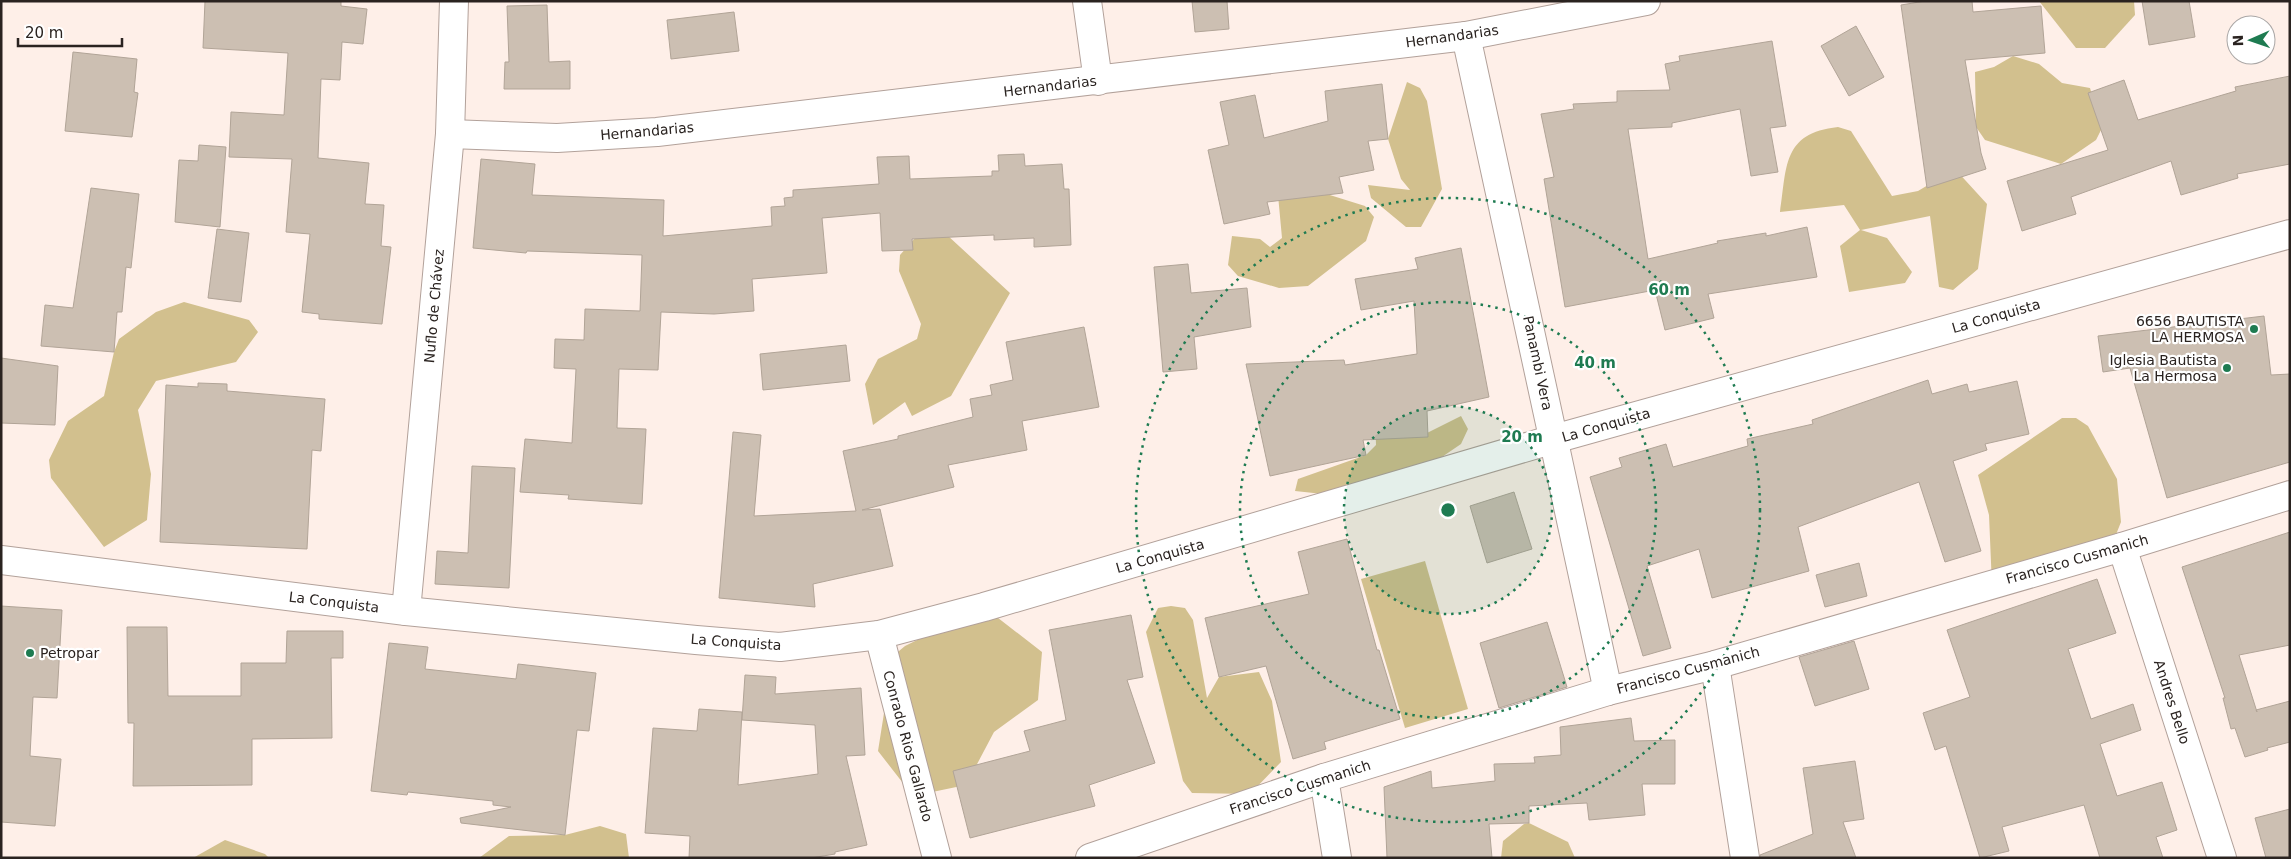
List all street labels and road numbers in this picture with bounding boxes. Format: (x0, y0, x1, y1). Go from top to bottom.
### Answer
street label: Hernandarias (1404, 22, 1500, 50)
street label: Hernandarias (1002, 72, 1098, 100)
street label: Hernandarias (599, 119, 695, 143)
street label: Nuflo de Chávez (421, 248, 447, 364)
street label: La Conquista (1950, 296, 2042, 336)
street label: Panambi Vera (1520, 314, 1556, 412)
street label: La Conquista (1560, 405, 1652, 445)
street label: Francisco Cusmanich (2004, 531, 2150, 587)
street label: La Conquista (1114, 536, 1206, 576)
street label: La Conquista (288, 589, 380, 615)
street label: La Conquista (690, 631, 782, 653)
street label: Francisco Cusmanich (1615, 643, 1761, 697)
street label: Andres Bello (2151, 658, 2193, 746)
street label: Conrado Rios Gallardo (880, 669, 936, 823)
street label: Francisco Cusmanich (1227, 757, 1373, 817)

